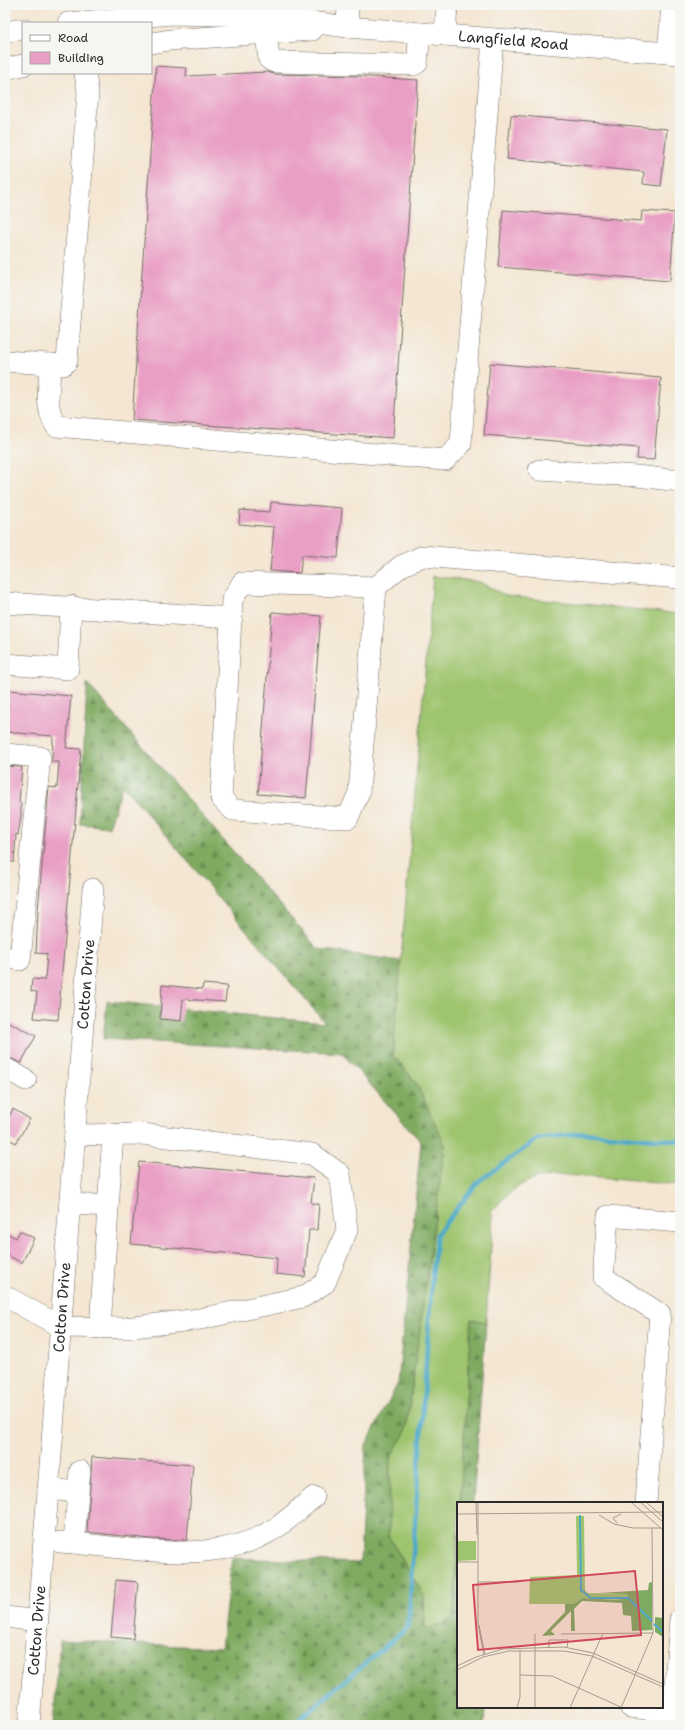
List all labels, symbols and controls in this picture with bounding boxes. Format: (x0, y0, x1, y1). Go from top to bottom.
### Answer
legend (22, 22, 152, 74)
street label: Langfield Road (457, 26, 570, 55)
text: Road (58, 30, 89, 46)
text: Building (58, 50, 104, 66)
street label: Cotton Drive (73, 938, 99, 1030)
street label: Cotton Drive (49, 1261, 75, 1353)
inset map (457, 1502, 663, 1708)
street label: Cotton Drive (23, 1584, 50, 1676)

